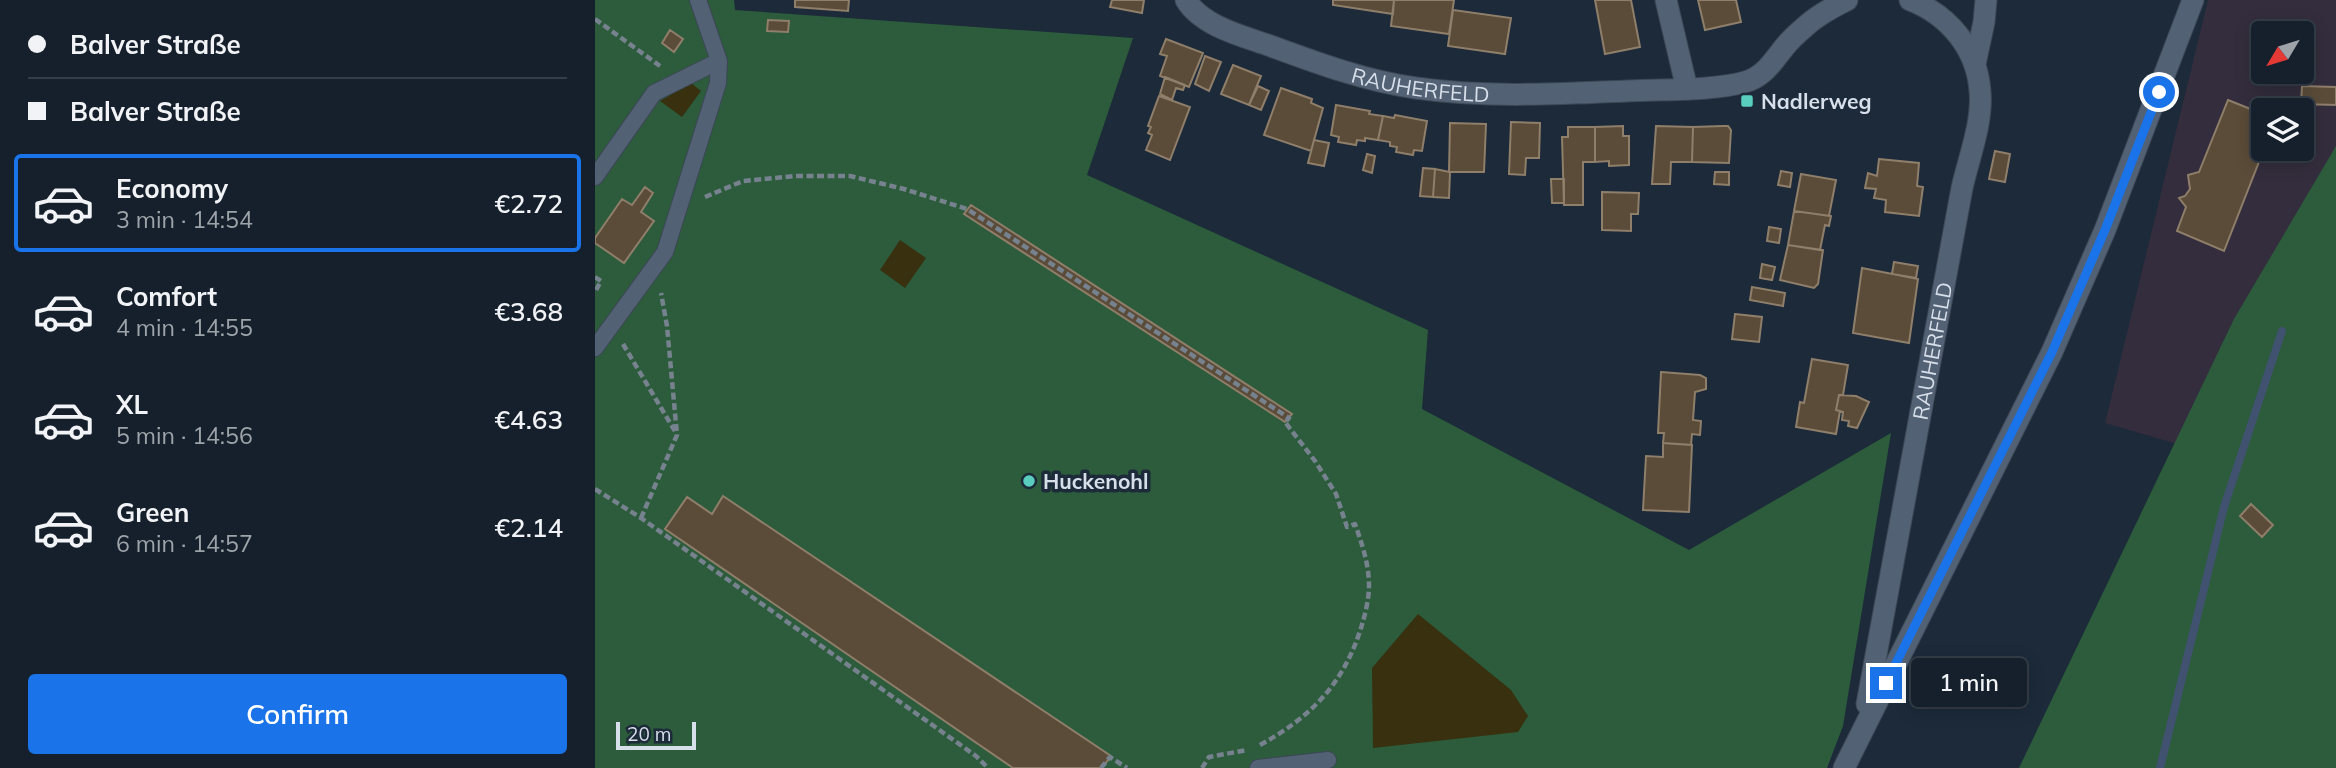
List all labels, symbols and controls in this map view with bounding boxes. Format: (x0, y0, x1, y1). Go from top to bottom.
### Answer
north arrow (2251, 21, 2313, 84)
map controls (2251, 21, 2314, 161)
text: Balver Straße (70, 28, 241, 61)
street label: RAUHERFELD (1349, 61, 1490, 107)
route start (2143, 76, 2175, 108)
place label: Nadlerweg (1761, 88, 1872, 114)
marker: Nadlerweg (1739, 93, 1755, 109)
text: Balver Straße (70, 95, 241, 128)
button: layers (2251, 98, 2314, 161)
icon: car (32, 172, 95, 235)
text: Economy (116, 172, 228, 205)
text: €2.72 (494, 187, 563, 220)
text: 3 min · 14:54 (116, 205, 253, 234)
icon: car (32, 280, 95, 343)
text: Comfort (116, 280, 217, 313)
street label: RAUHERFELD (1907, 280, 1957, 422)
text: €3.68 (494, 295, 563, 328)
text: 4 min · 14:55 (116, 313, 253, 342)
icon: car (32, 388, 95, 451)
text: XL (116, 388, 148, 421)
text: €4.63 (494, 403, 563, 436)
text: 5 min · 14:56 (116, 421, 253, 450)
place label: Huckenohl (1043, 468, 1148, 494)
marker: Huckenohl (1021, 473, 1037, 489)
icon: car (32, 496, 95, 559)
text: Green (116, 496, 189, 529)
text: €2.14 (494, 511, 563, 544)
text: 6 min · 14:57 (116, 529, 253, 558)
callout: 1 min (1911, 658, 2026, 708)
route end (1870, 667, 1902, 699)
text: 1 min (1939, 668, 1999, 697)
button: Confirm (28, 674, 567, 754)
scale bar (616, 719, 697, 751)
text: 20 m (627, 722, 671, 746)

